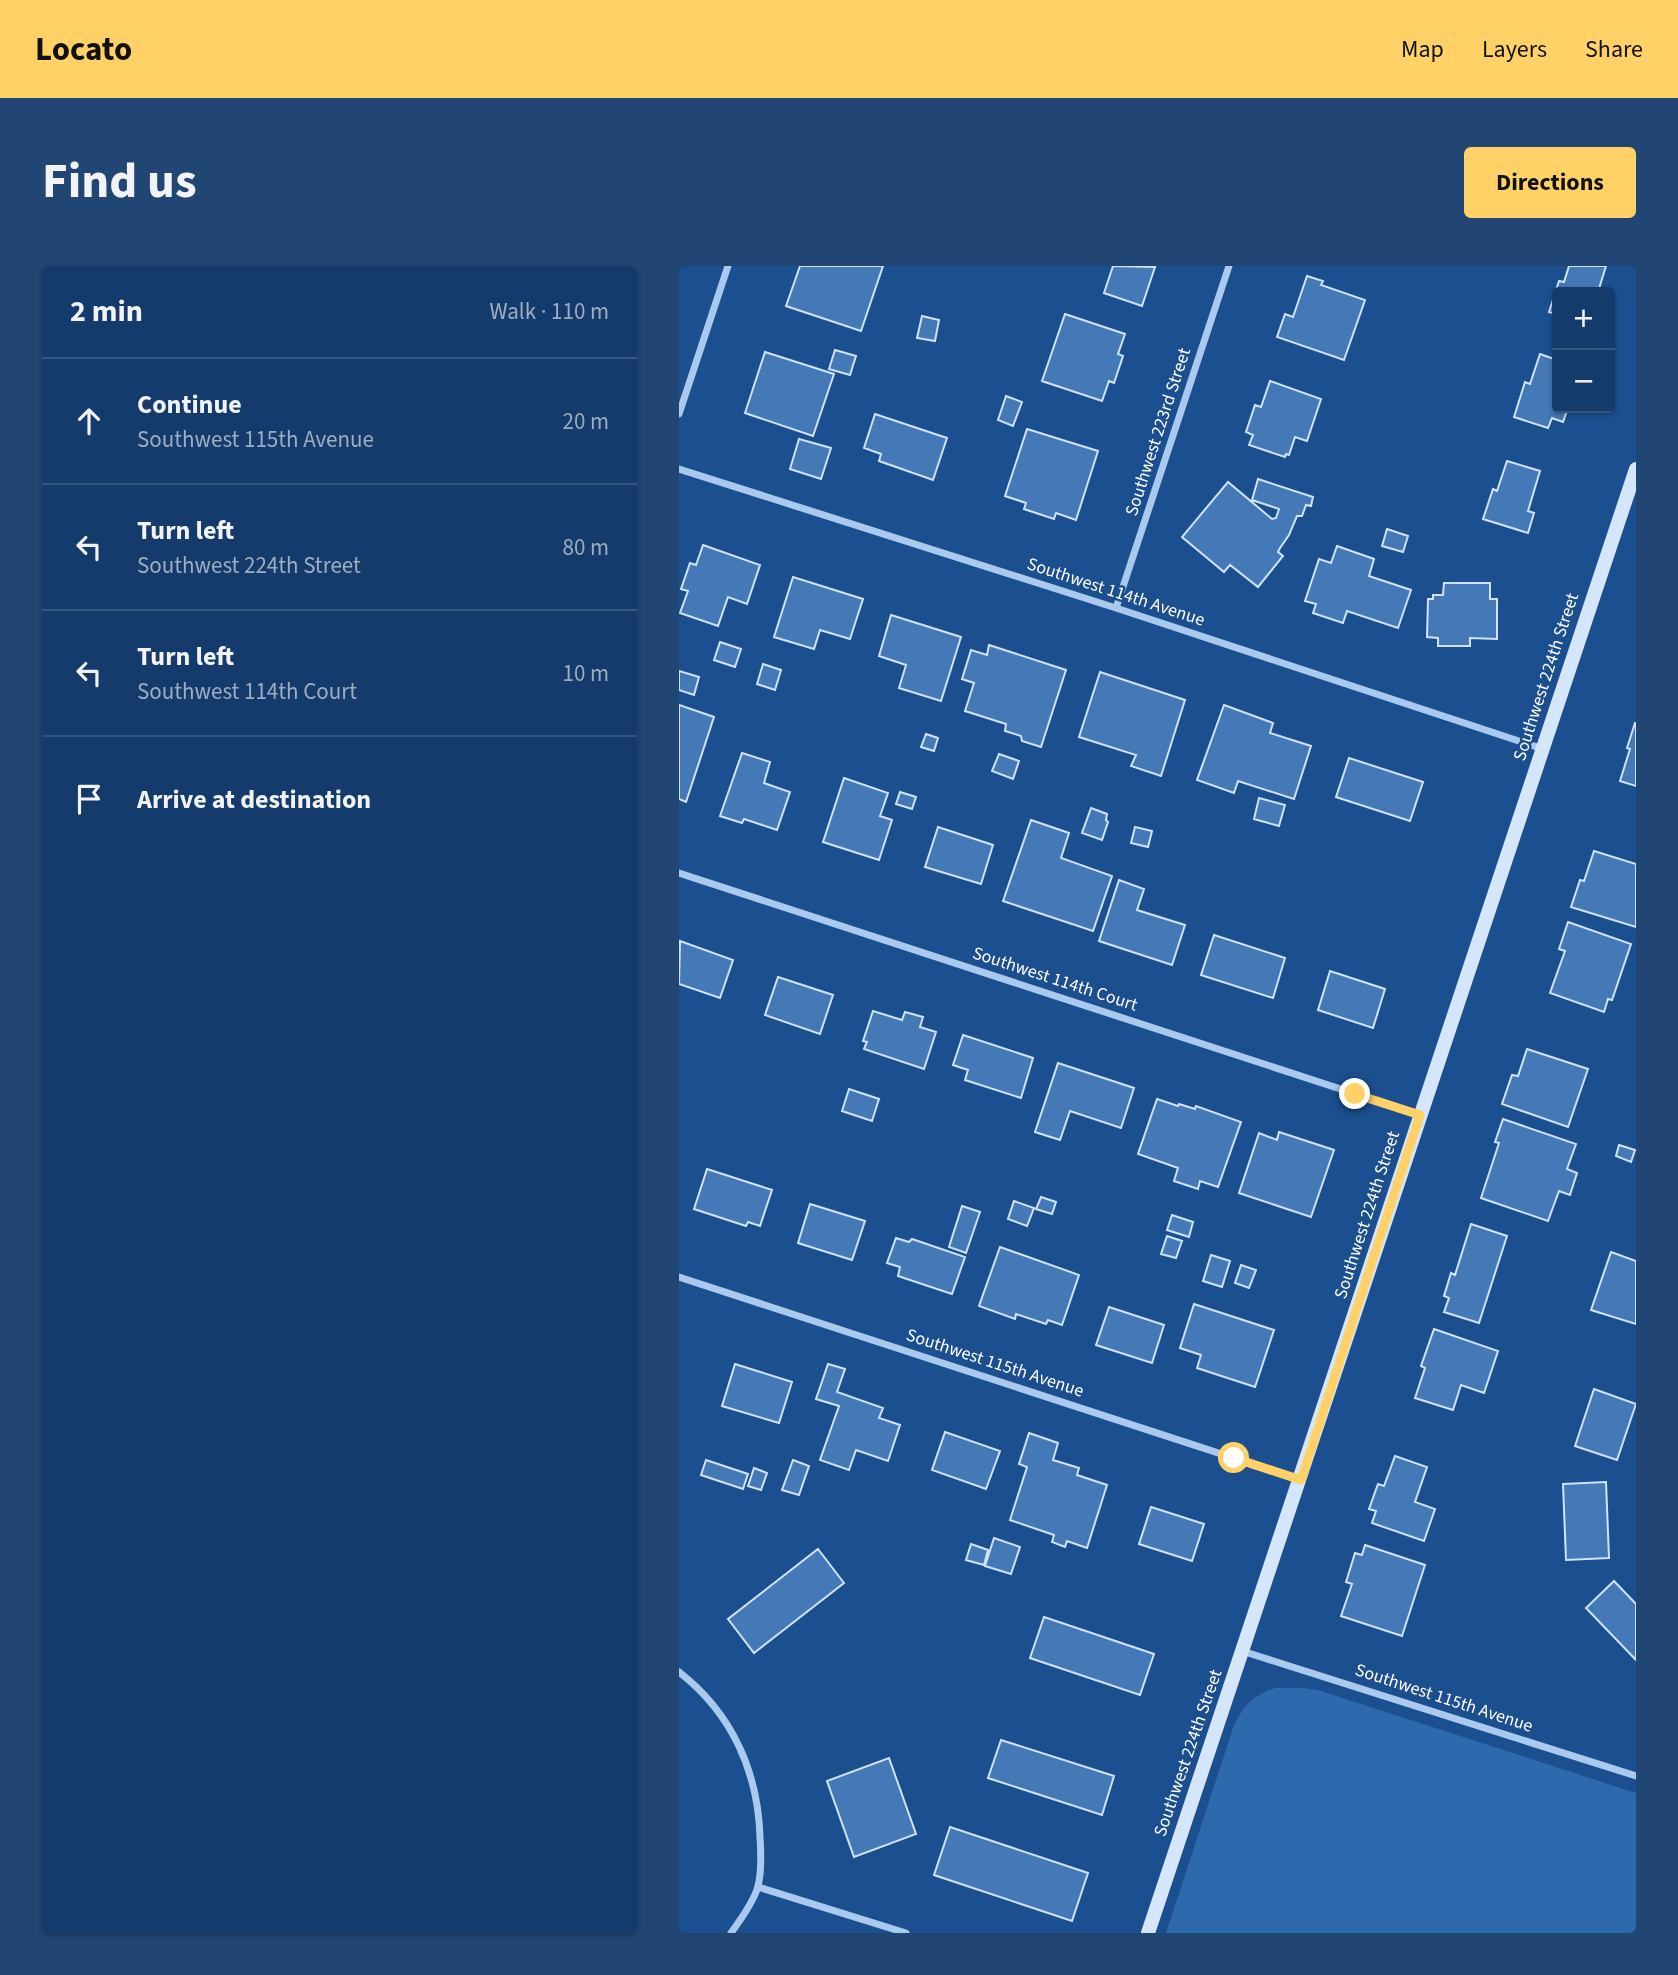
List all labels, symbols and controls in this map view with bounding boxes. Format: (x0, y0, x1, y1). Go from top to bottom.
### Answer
text: Locato (35, 26, 132, 73)
text: Map (1401, 32, 1444, 67)
text: Layers (1482, 32, 1547, 67)
text: Share (1585, 32, 1643, 67)
text: Find us (42, 147, 197, 217)
button: Directions (1464, 147, 1636, 218)
map controls (1552, 287, 1615, 413)
button: + (1552, 287, 1615, 350)
text: 2 min (70, 290, 143, 333)
text: Walk · 110 m (490, 295, 609, 328)
street label: Southwest 223rd Street (1119, 345, 1197, 519)
button: − (1552, 350, 1615, 413)
text: Continue (137, 386, 242, 423)
icon: ahead (70, 402, 108, 440)
text: 20 m (562, 405, 609, 438)
text: Southwest 115th Avenue (137, 423, 374, 456)
text: Turn left (137, 512, 234, 549)
icon: left (70, 528, 108, 566)
text: 80 m (562, 531, 609, 564)
text: Southwest 224th Street (137, 549, 361, 582)
street label: Southwest 114th Avenue (1024, 551, 1208, 633)
street label: Southwest 224th Street (1507, 590, 1585, 764)
text: Turn left (137, 638, 234, 675)
icon: left (70, 654, 108, 692)
text: 10 m (562, 657, 609, 690)
text: Southwest 114th Court (137, 675, 357, 708)
icon: arrive (70, 780, 108, 818)
text: Arrive at destination (137, 781, 371, 818)
street label: Southwest 114th Court (969, 941, 1141, 1017)
route end (1339, 1078, 1370, 1109)
street label: Southwest 224th Street (1328, 1128, 1406, 1302)
street label: Southwest 115th Avenue (903, 1322, 1087, 1404)
route start (1218, 1442, 1249, 1473)
street label: Southwest 115th Avenue (1352, 1657, 1536, 1739)
street label: Southwest 224th Street (1148, 1666, 1228, 1840)

